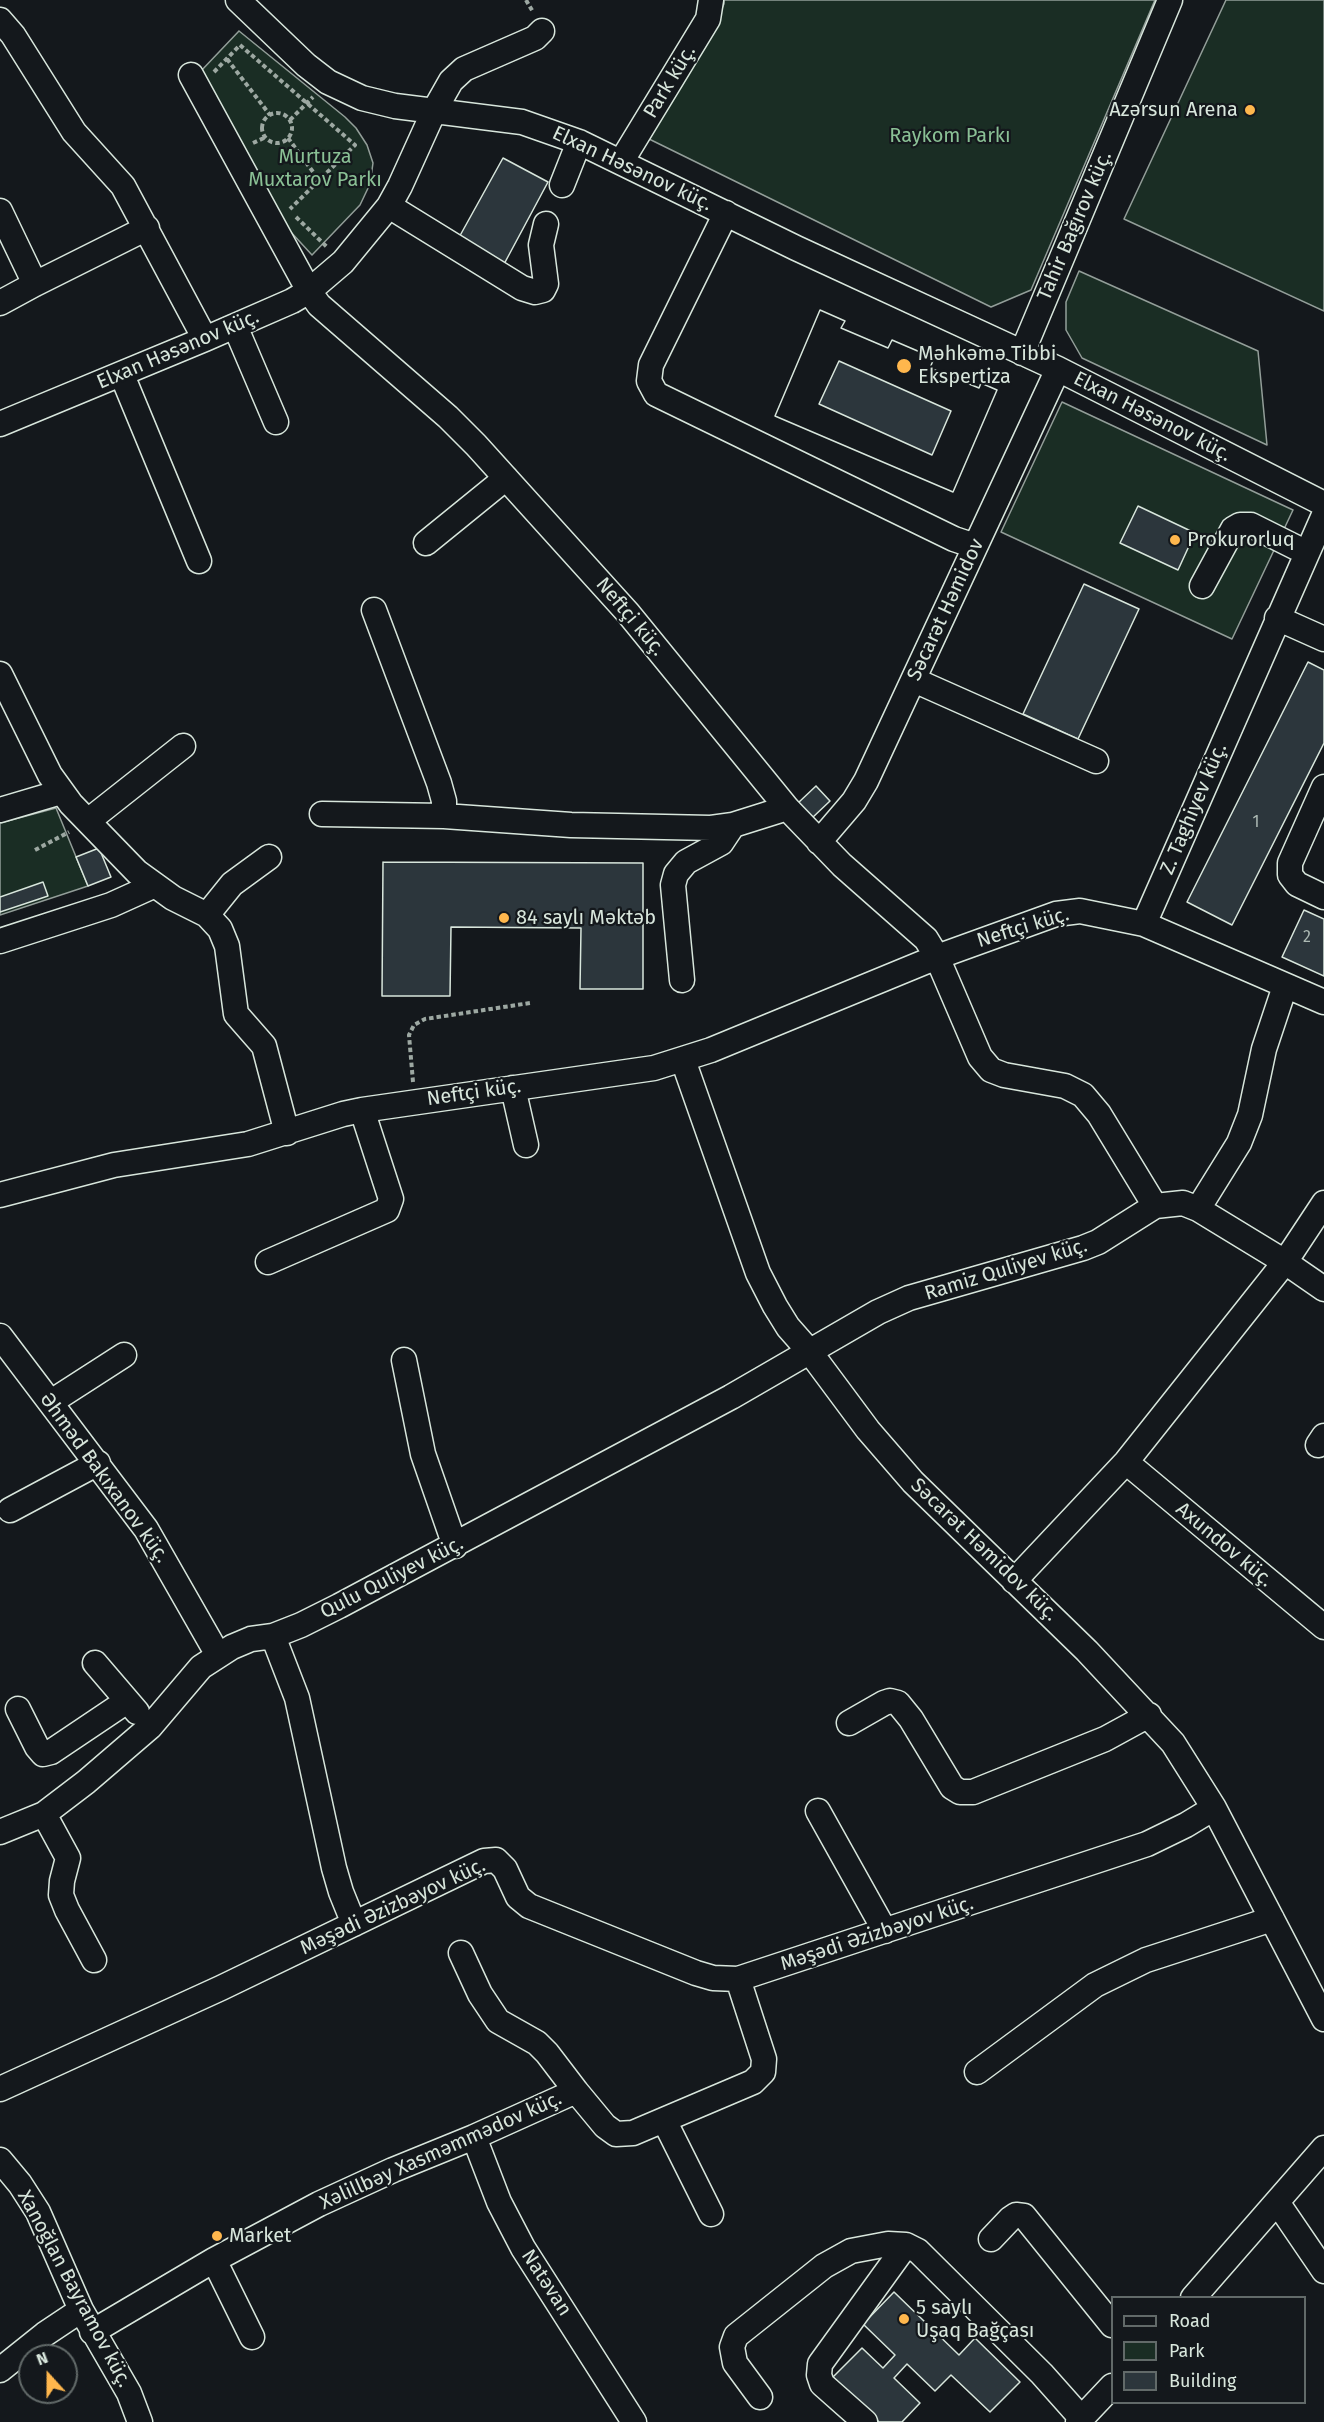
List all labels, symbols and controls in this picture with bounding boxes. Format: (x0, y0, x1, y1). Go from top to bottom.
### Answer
street label: Park küç. (639, 41, 701, 123)
place label: Azərsun Arena (1109, 98, 1238, 122)
marker: Azərsun Arena (1243, 103, 1257, 117)
street label: Elxan Həsənov küç. (548, 121, 716, 217)
park label: Raykom Parkı (889, 124, 1011, 148)
park label: Murtuza Muxtarov Parkı (248, 145, 382, 192)
street label: Tahir Bağırov küç. (1033, 148, 1117, 304)
street label: Elxan Həsənov küç. (93, 305, 263, 395)
place label: Məhkəmə Tibbi Ekspertiza (918, 342, 1056, 389)
marker: Məhkəmə Tibbi Ekspertiza (895, 357, 913, 375)
street label: Elxan Həsənov küç. (1069, 367, 1235, 467)
place label: Prokurorluq (1187, 528, 1295, 552)
marker: Prokurorluq (1168, 533, 1182, 547)
street label: Səcarət Həmidov (903, 535, 989, 685)
street label: Neftçi küç. (590, 573, 670, 661)
street label: Z. Taghiyev küç. (1156, 740, 1232, 878)
house number: 1 (1253, 813, 1259, 833)
street label: Neftçi küç. (974, 903, 1072, 953)
place label: 84 saylı Məktəb (516, 906, 656, 930)
marker: 84 saylı Məktəb (497, 911, 511, 925)
house number: 2 (1303, 928, 1311, 948)
street label: Neftçi küç. (425, 1075, 523, 1111)
street label: Ramiz Quliyev küç. (922, 1234, 1090, 1306)
street label: Əhməd Bakıxanov küç. (34, 1388, 174, 1568)
street label: Səcarət Həmidov küç. (905, 1473, 1063, 1627)
street label: Axundov küç. (1171, 1497, 1277, 1593)
street label: Qulu Quliyev küç. (317, 1532, 467, 1624)
street label: Məşədi Əzizbəyov küç. (297, 1854, 489, 1960)
street label: Məşədi Əzizbəyov küç. (777, 1891, 977, 1977)
street label: Xəlillbəy Xasməmmədov küç. (316, 2087, 566, 2215)
street label: Xanoğlan Bayramov küç. (12, 2186, 136, 2392)
place label: Market (229, 2224, 291, 2248)
marker: Market (210, 2229, 224, 2243)
street label: Natəvan (516, 2245, 576, 2321)
place label: 5 saylı Uşaq Bağçası (916, 2296, 1034, 2343)
legend (1111, 2296, 1306, 2404)
text: Road (1169, 2310, 1211, 2332)
marker: 5 saylı Uşaq Bağçası (897, 2312, 911, 2326)
text: Park (1169, 2340, 1204, 2362)
north arrow (18, 2344, 78, 2404)
text: N (34, 2348, 50, 2369)
text: Building (1169, 2370, 1236, 2392)

